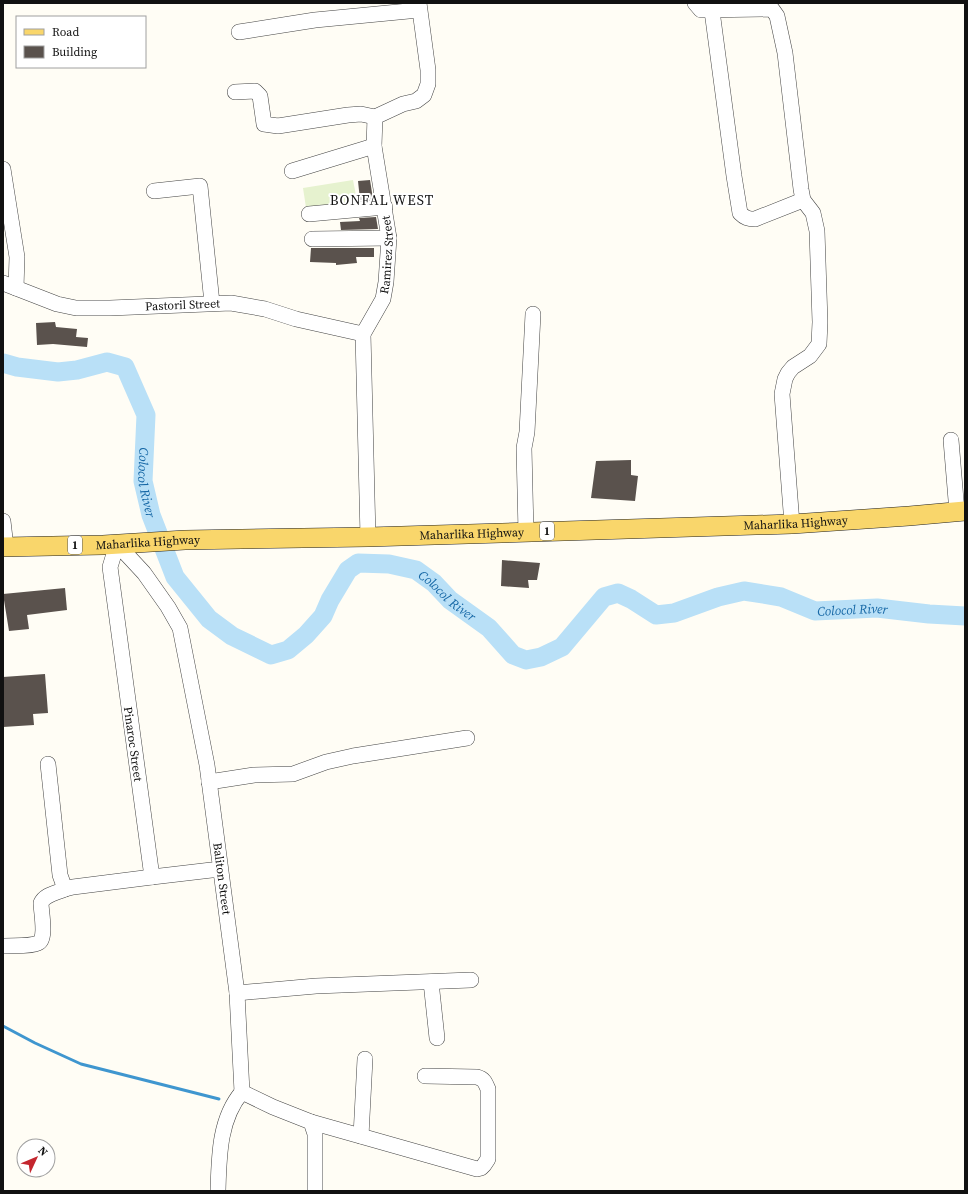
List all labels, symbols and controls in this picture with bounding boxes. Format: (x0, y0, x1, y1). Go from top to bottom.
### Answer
legend (16, 16, 146, 68)
text: Road (52, 24, 79, 40)
text: Building (52, 44, 97, 60)
district label: BONFAL WEST (330, 190, 434, 210)
street label: Ramirez Street (376, 214, 397, 295)
street label: Pastoril Street (145, 295, 220, 315)
water label: Colocol River (134, 447, 160, 520)
street label: Maharlika Highway (743, 512, 849, 533)
road number: 1 (540, 522, 554, 540)
street label: Maharlika Highway (419, 524, 525, 543)
street label: Maharlika Highway (95, 532, 201, 553)
road number: 1 (68, 536, 82, 554)
water label: Colocol River (415, 566, 480, 625)
water label: Colocol River (817, 599, 890, 619)
street label: Pinaroc Street (120, 706, 146, 782)
street label: Baliton Street (209, 842, 235, 916)
north arrow (16, 1138, 56, 1178)
text: N (35, 1143, 51, 1159)

